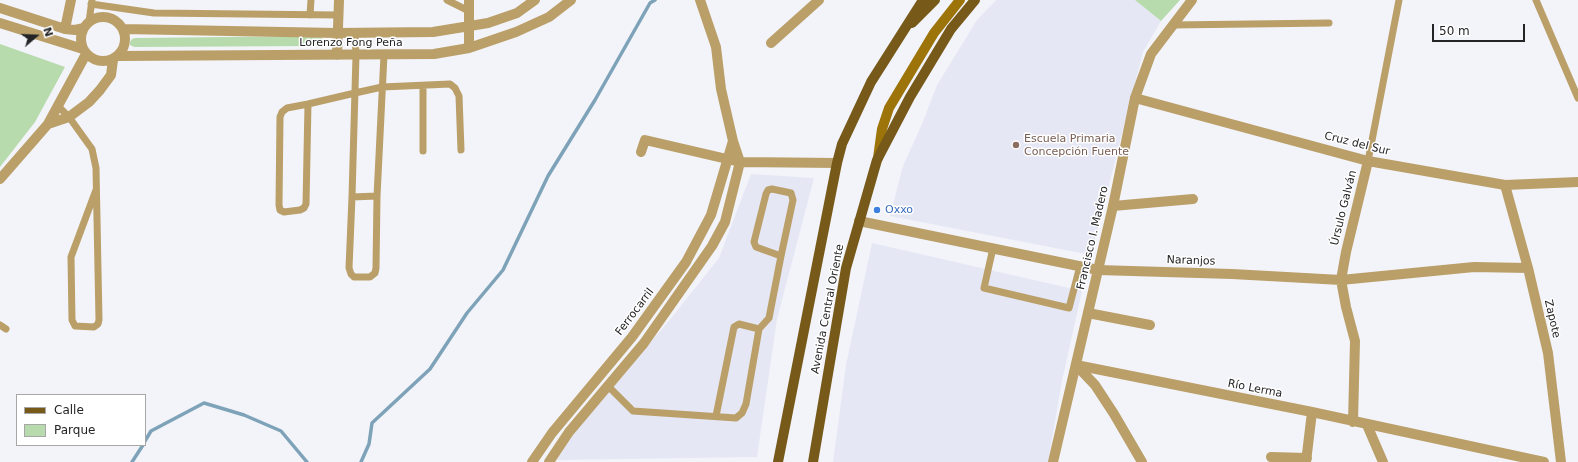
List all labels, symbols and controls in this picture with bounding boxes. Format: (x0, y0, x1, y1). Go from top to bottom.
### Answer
north arrow (16, 16, 56, 56)
scale bar (1434, 16, 1527, 42)
text: 50 m (1439, 24, 1470, 38)
text: N (40, 25, 55, 38)
street label: Lorenzo Fong Peña (299, 36, 403, 50)
street label: Cruz del Sur (1323, 129, 1391, 159)
place label: Escuela Primaria Concepción Fuente (1024, 132, 1129, 158)
marker: Escuela Primaria Concepción Fuente (1011, 140, 1021, 150)
street label: Úrsulo Galván (1328, 169, 1360, 247)
street label: Francisco I. Madero (1075, 185, 1111, 291)
place label: Oxxo (885, 203, 913, 217)
marker: Oxxo (872, 205, 882, 215)
street label: Avenida Central Oriente (809, 243, 847, 375)
street label: Naranjos (1166, 254, 1216, 268)
street label: Ferrocarril (613, 286, 657, 338)
street label: Zapote (1541, 298, 1563, 340)
street label: Río Lerma (1227, 377, 1283, 401)
legend (16, 394, 146, 446)
text: Calle (54, 403, 84, 417)
text: Parque (54, 423, 95, 437)

